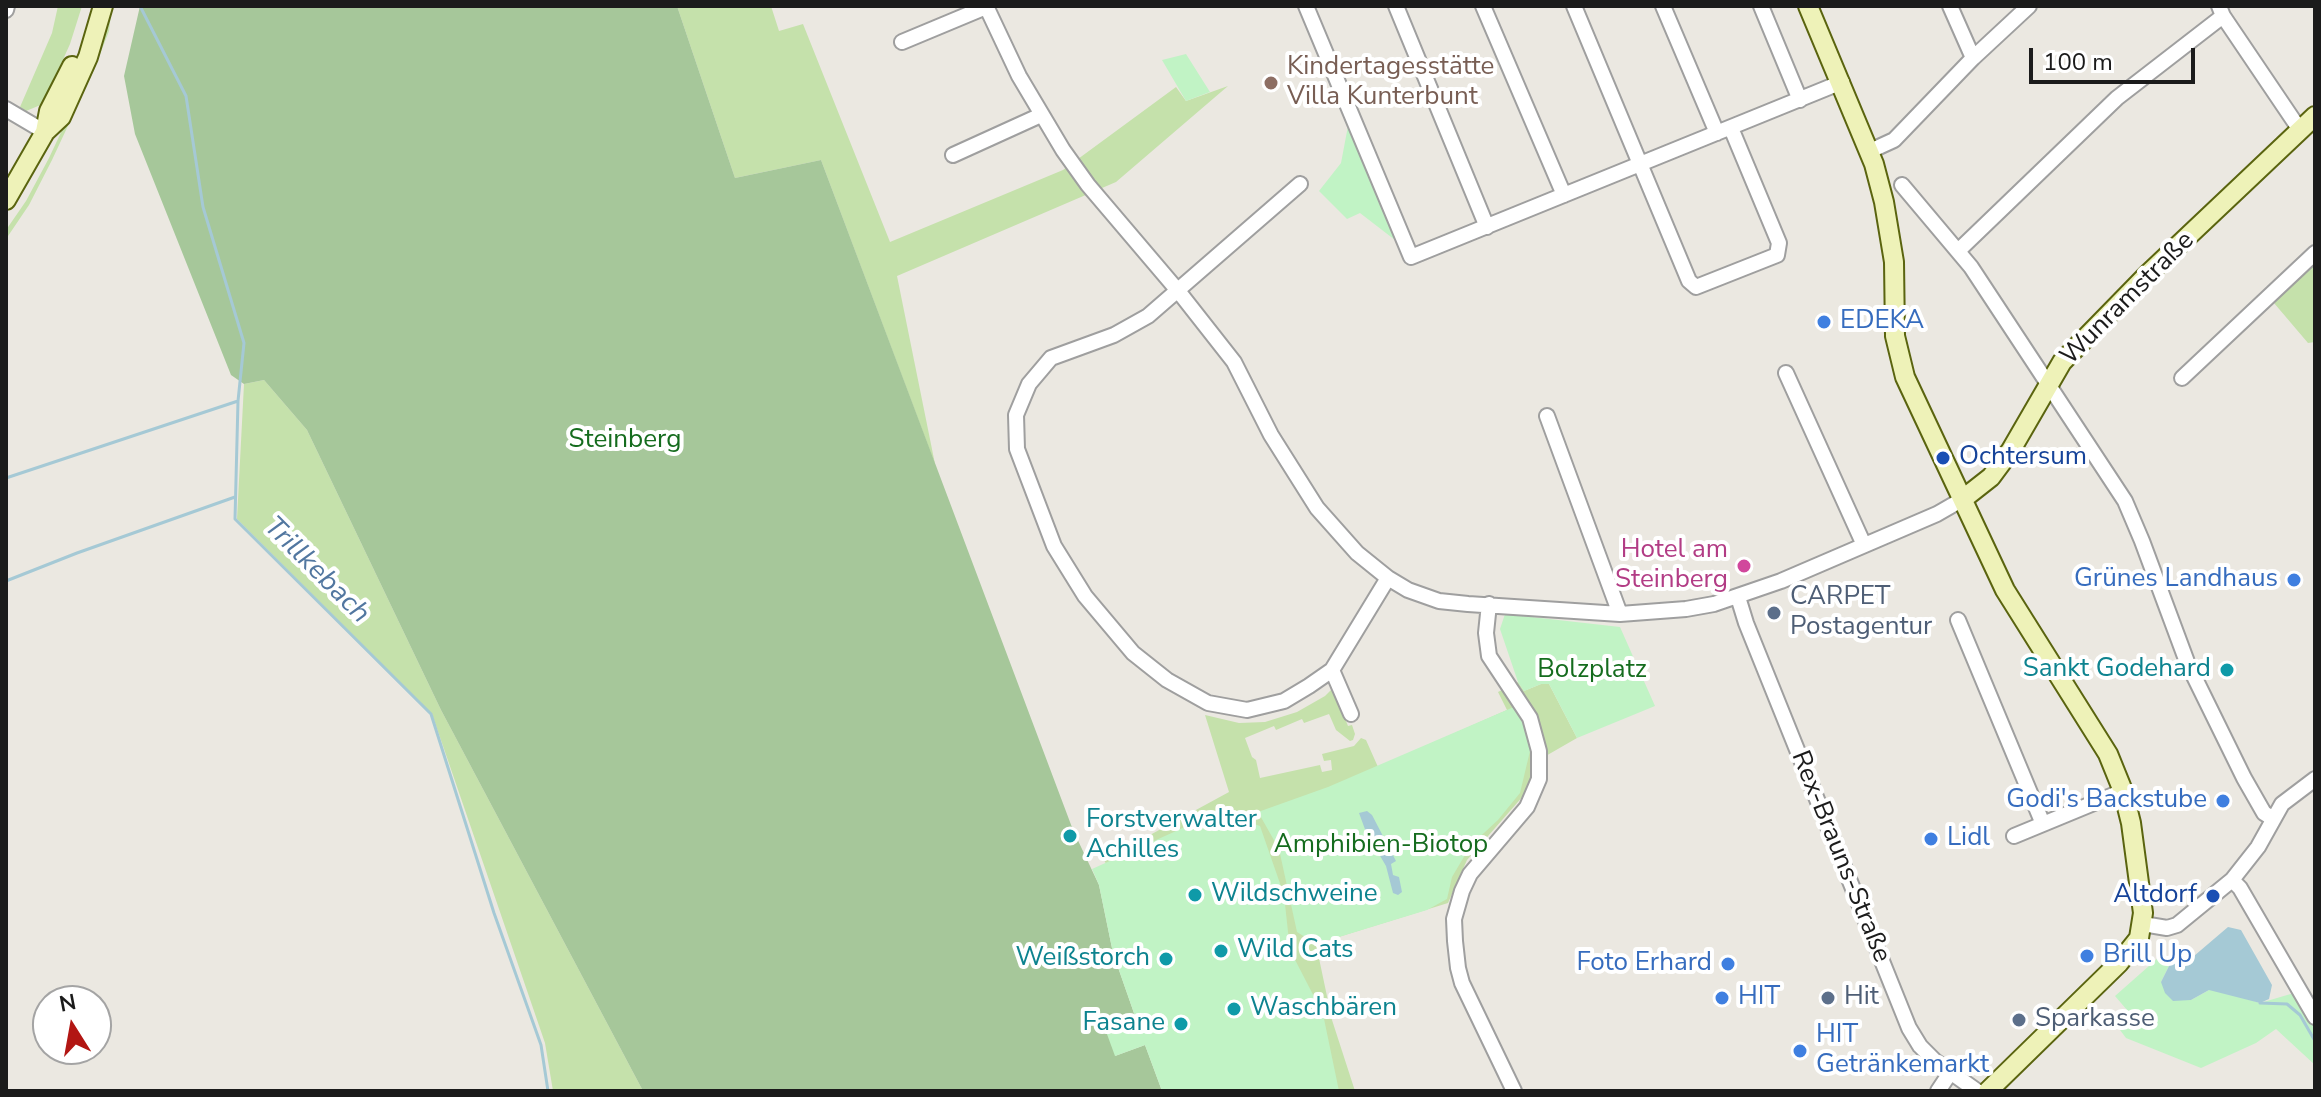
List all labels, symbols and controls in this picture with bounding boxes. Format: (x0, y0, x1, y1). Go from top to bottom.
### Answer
scale bar (2033, 32, 2199, 82)
text: 100 m (2043, 46, 2113, 78)
place label: Kindertagesstätte Villa Kunterbunt (1287, 52, 1494, 114)
marker: Kindertagesstätte Villa Kunterbunt (1262, 74, 1280, 92)
street label: Wunramstraße (2055, 226, 2201, 372)
place label: EDEKA (1840, 306, 1924, 338)
marker: EDEKA (1815, 313, 1833, 331)
park label: Steinberg (569, 425, 681, 457)
place label: Ochtersum (1959, 442, 2087, 474)
marker: Ochtersum (1934, 449, 1952, 467)
water label: Trillkebach (256, 511, 376, 631)
place label: Hotel am Steinberg (1615, 535, 1728, 596)
marker: Hotel am Steinberg (1735, 557, 1753, 575)
place label: Grünes Landhaus (2074, 564, 2278, 596)
marker: Grünes Landhaus (2285, 571, 2303, 589)
place label: CARPET Postagentur (1790, 582, 1932, 644)
marker: CARPET Postagentur (1765, 604, 1783, 622)
place label: Sankt Godehard (2023, 654, 2211, 686)
park label: Bolzplatz (1537, 655, 1647, 687)
marker: Sankt Godehard (2218, 661, 2236, 679)
street label: Rex-Brauns-Straße (1783, 747, 1897, 967)
place label: Godi's Backstube (2006, 785, 2207, 817)
marker: Godi's Backstube (2214, 792, 2232, 810)
place label: Forstverwalter Achilles (1086, 805, 1257, 866)
place label: Lidl (1947, 823, 1990, 855)
marker: Forstverwalter Achilles (1061, 827, 1079, 845)
park label: Amphibien-Biotop (1274, 830, 1488, 862)
marker: Lidl (1922, 830, 1940, 848)
place label: Wildschweine (1211, 879, 1378, 911)
place label: Altdorf (2113, 880, 2197, 912)
marker: Wildschweine (1186, 886, 1204, 904)
marker: Altdorf (2204, 887, 2222, 905)
place label: Wild Cats (1237, 935, 1354, 967)
place label: Brill Up (2103, 940, 2192, 972)
marker: Wild Cats (1212, 942, 1230, 960)
place label: Weißstorch (1015, 943, 1150, 975)
marker: Brill Up (2078, 947, 2096, 965)
place label: Foto Erhard (1577, 948, 1712, 980)
marker: Weißstorch (1157, 950, 1175, 968)
marker: Foto Erhard (1719, 955, 1737, 973)
place label: HIT (1738, 982, 1780, 1014)
place label: Hit (1844, 982, 1879, 1014)
north arrow (32, 985, 112, 1065)
text: N (57, 987, 79, 1020)
marker: HIT (1713, 989, 1731, 1007)
marker: Hit (1819, 989, 1837, 1007)
place label: Waschbären (1250, 993, 1397, 1025)
marker: Waschbären (1225, 1000, 1243, 1018)
place label: Sparkasse (2035, 1004, 2155, 1036)
place label: Fasane (1083, 1008, 1165, 1040)
marker: Sparkasse (2010, 1011, 2028, 1029)
marker: Fasane (1172, 1015, 1190, 1033)
place label: HIT Getränkemarkt (1816, 1020, 1989, 1082)
marker: HIT Getränkemarkt (1791, 1042, 1809, 1060)

